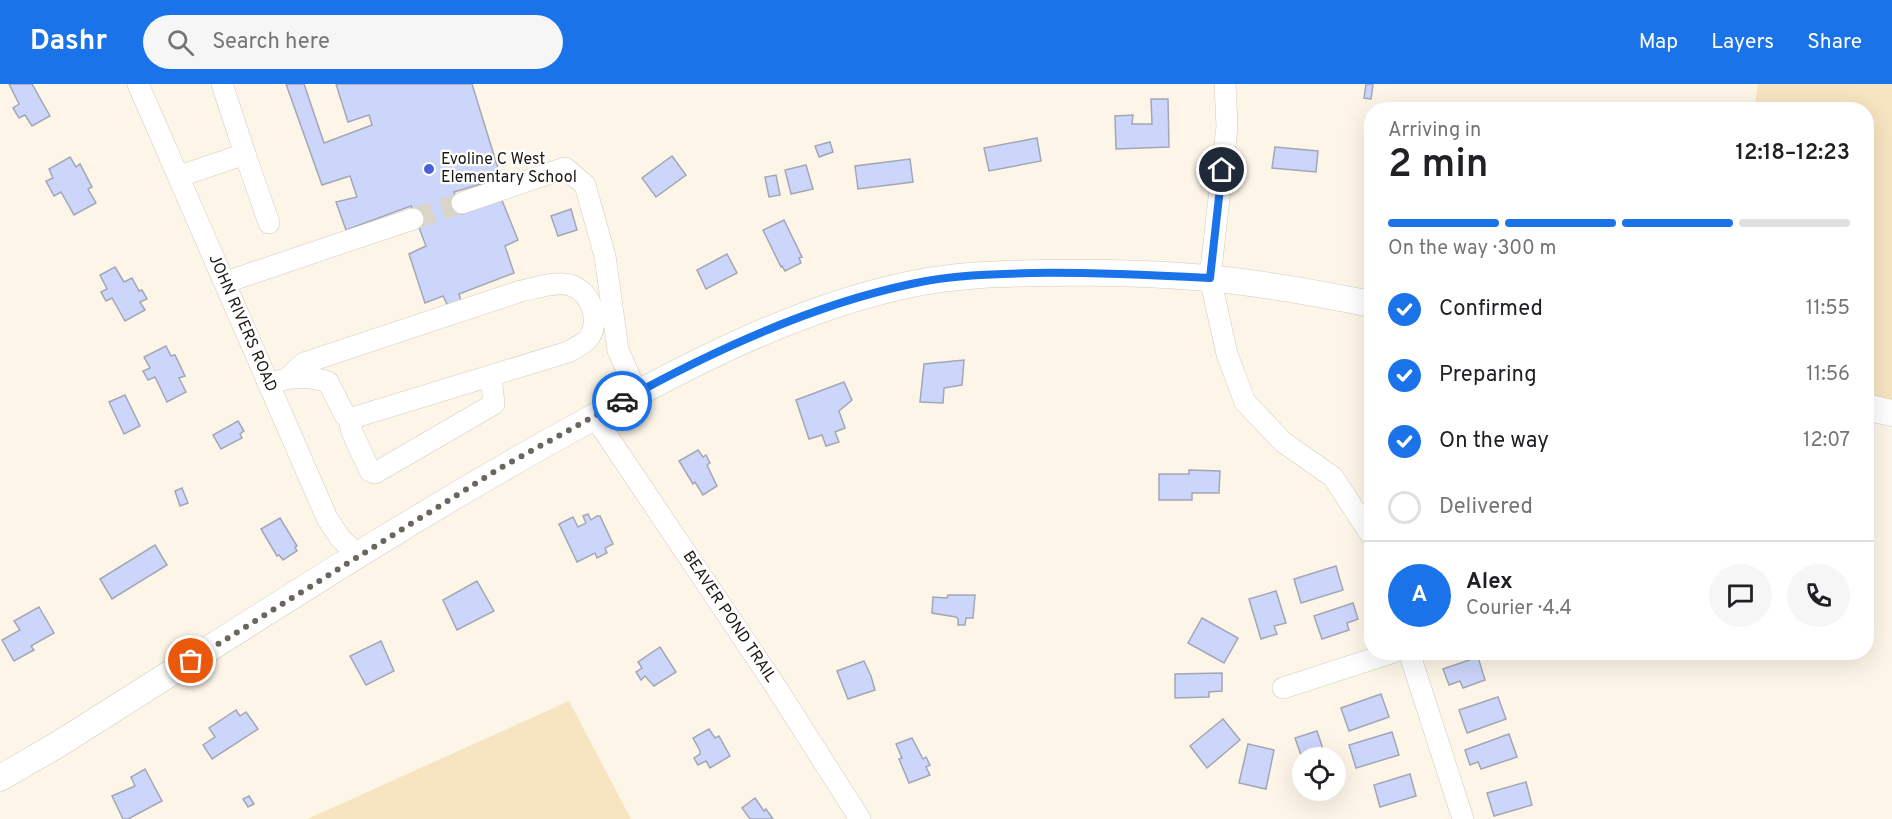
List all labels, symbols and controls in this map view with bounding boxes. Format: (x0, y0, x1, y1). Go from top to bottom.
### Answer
search box (143, 15, 563, 69)
text: Dashr (30, 24, 107, 60)
icon: search (164, 26, 197, 59)
text: Search here (212, 29, 330, 56)
text: Map (1639, 29, 1678, 56)
text: Layers (1711, 29, 1774, 56)
text: Share (1807, 29, 1862, 56)
text: Arriving in (1388, 118, 1481, 144)
text: 12:18–12:23 (1736, 140, 1850, 167)
text: 2 min (1388, 142, 1489, 191)
pin (1196, 144, 1247, 195)
place label: Evoline C West Elementary School (441, 150, 577, 188)
icon: home (1205, 153, 1238, 186)
marker: Evoline C West Elementary School (422, 162, 436, 176)
text: On the way · 300 m (1388, 236, 1556, 262)
street label: JOHN RIVERS ROAD (203, 251, 281, 395)
icon: check (1388, 293, 1421, 326)
text: Confirmed (1439, 296, 1543, 323)
text: 11:55 (1806, 296, 1850, 322)
icon: check (1388, 359, 1421, 392)
text: Preparing (1439, 362, 1537, 389)
text: 11:56 (1806, 362, 1850, 388)
courier (592, 371, 652, 431)
icon: car (606, 385, 639, 418)
icon: check (1388, 425, 1421, 458)
text: On the way (1439, 428, 1549, 455)
text: 12:07 (1803, 428, 1850, 454)
text: Delivered (1439, 494, 1533, 521)
street label: BEAVER POND TRAIL (678, 547, 780, 686)
button: chat (1709, 564, 1772, 627)
button: phone (1787, 564, 1850, 627)
text: Alex (1466, 569, 1513, 596)
text: A (1412, 582, 1427, 609)
text: Courier · 4.4 (1466, 596, 1572, 622)
pin (165, 635, 216, 686)
icon: bag (174, 644, 207, 677)
map controls (1292, 747, 1346, 801)
button: locate (1292, 747, 1346, 801)

